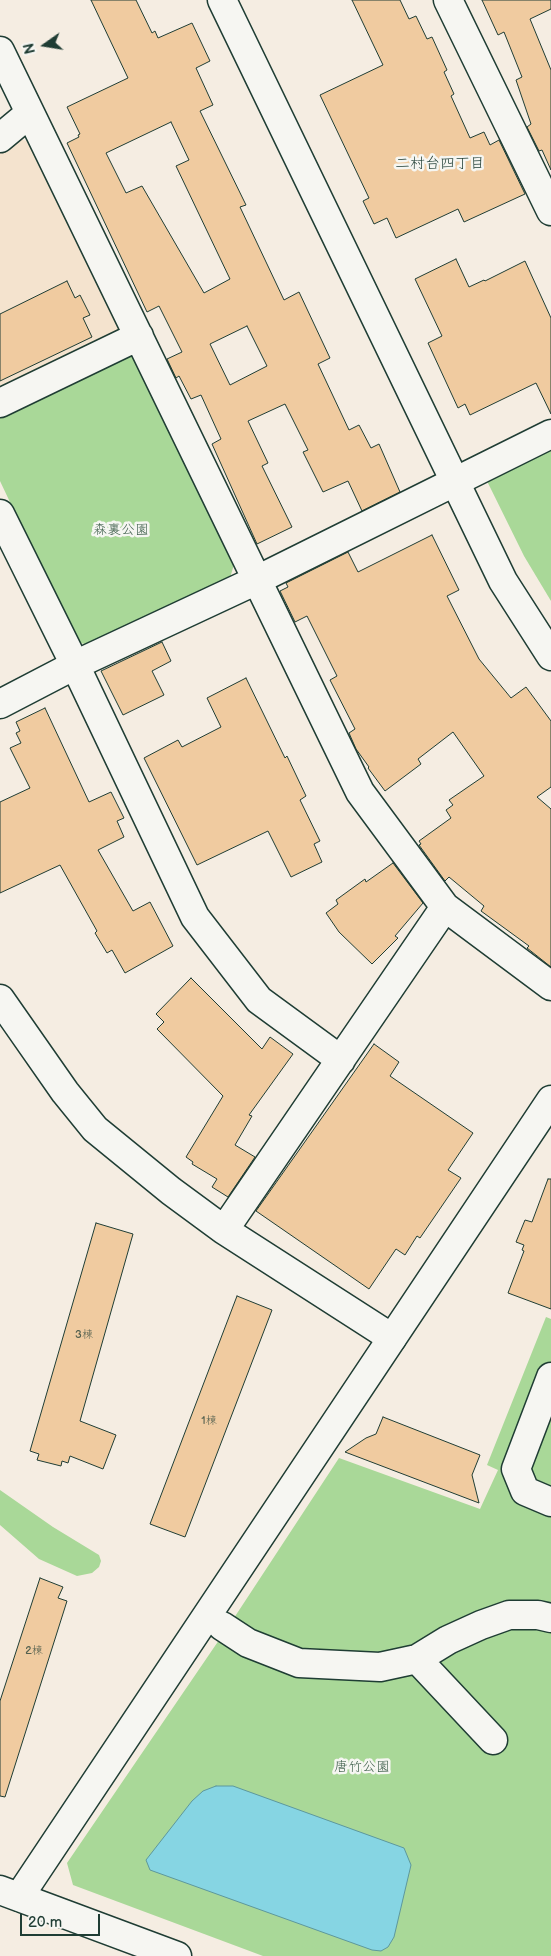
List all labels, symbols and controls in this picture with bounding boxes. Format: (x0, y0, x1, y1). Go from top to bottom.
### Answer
north arrow (20, 20, 70, 70)
text: N (20, 41, 39, 56)
district label: 二村台四丁目 (395, 155, 485, 173)
park label: 森裏公園 (93, 522, 149, 538)
house number: 3棟 (75, 1328, 93, 1342)
house number: 1棟 (201, 1414, 217, 1428)
house number: 2棟 (25, 1644, 43, 1658)
park label: 唐竹公園 (334, 1759, 390, 1775)
scale bar (22, 1904, 102, 1936)
text: 20 m (28, 1913, 62, 1932)

